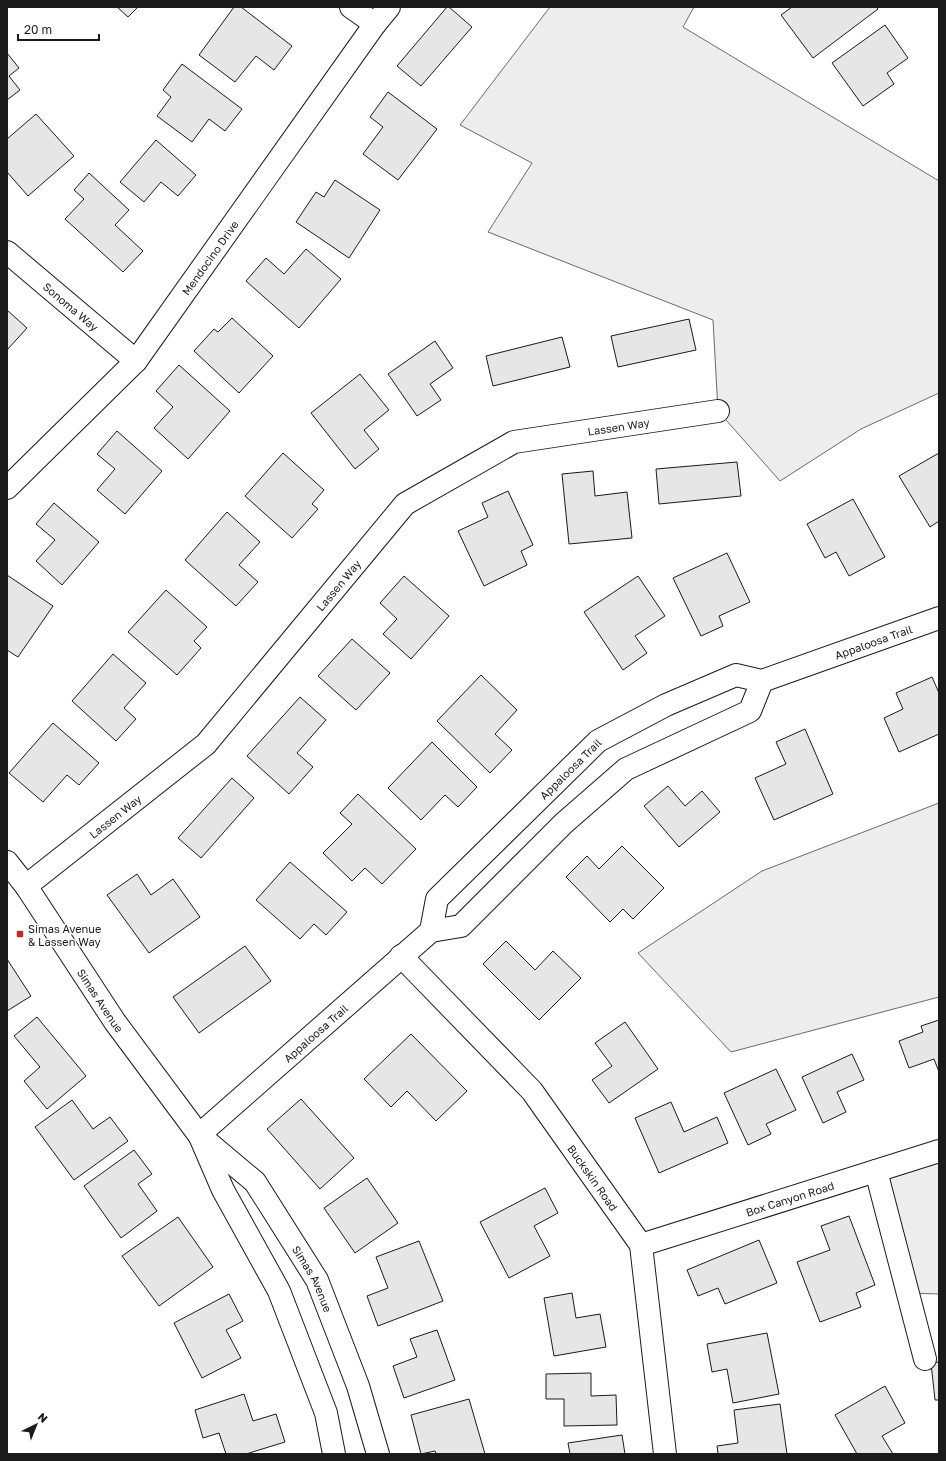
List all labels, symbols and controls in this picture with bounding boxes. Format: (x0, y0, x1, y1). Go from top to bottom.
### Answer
scale bar (18, 16, 99, 42)
text: 20 m (24, 22, 52, 37)
street label: Mendocino Drive (179, 218, 240, 297)
street label: Sonoma Way (41, 279, 101, 333)
street label: Lassen Way (586, 415, 650, 437)
street label: Lassen Way (313, 557, 363, 613)
street label: Appaloosa Trail (833, 621, 914, 661)
street label: Appaloosa Trail (536, 735, 604, 802)
street label: Lassen Way (86, 792, 143, 840)
place label: Simas Avenue & Lassen Way (28, 922, 101, 948)
marker: Simas Avenue & Lassen Way (15, 929, 25, 939)
street label: Simas Avenue (75, 966, 127, 1034)
street label: Appaloosa Trail (281, 1001, 351, 1064)
street label: Buckskin Road (565, 1142, 621, 1213)
street label: Box Canyon Road (744, 1178, 836, 1218)
street label: Simas Avenue (290, 1243, 335, 1314)
north arrow (16, 1405, 56, 1445)
text: N (36, 1410, 51, 1425)

